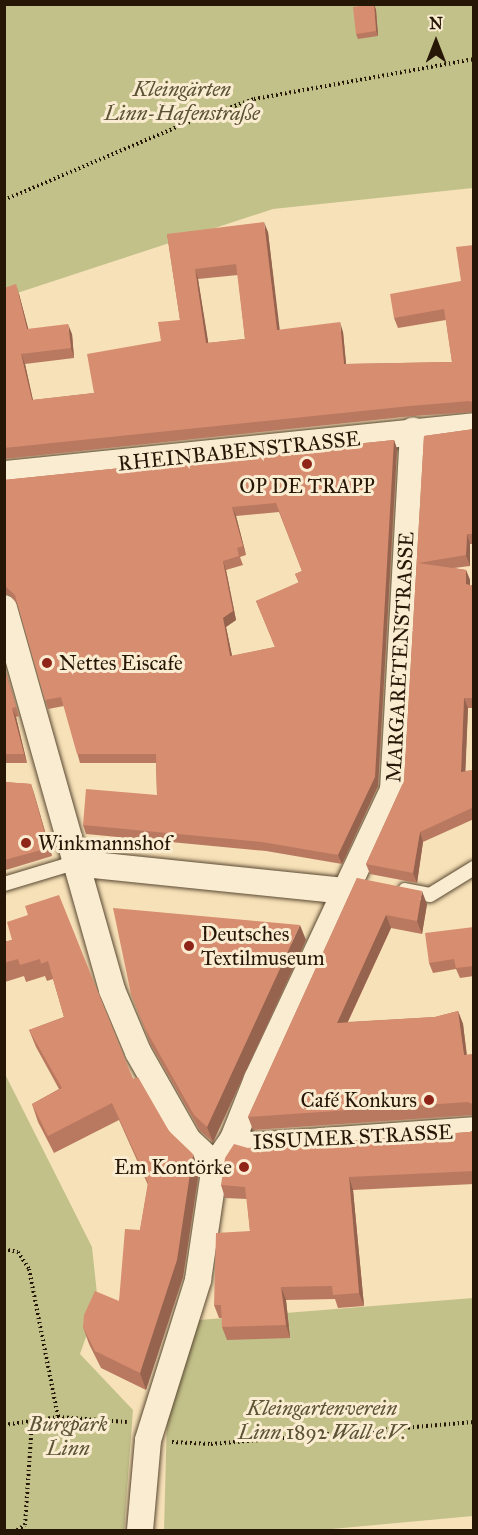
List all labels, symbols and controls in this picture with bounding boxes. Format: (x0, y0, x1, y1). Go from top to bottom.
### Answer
north arrow (406, 12, 466, 72)
text: N (429, 14, 443, 33)
park label: Kleingärten Linn-Hafenstraße (104, 76, 260, 126)
street label: RHEINBABENSTRASSE (116, 426, 362, 476)
marker: OP DE TRAPP (300, 457, 314, 471)
place label: OP DE TRAPP (239, 473, 375, 499)
street label: MARGARETENSTRASSE (381, 531, 419, 783)
place label: Nettes Eiscafe (59, 650, 183, 676)
marker: Nettes Eiscafe (40, 656, 54, 670)
place label: Winkmannshof (38, 830, 171, 856)
marker: Winkmannshof (19, 836, 33, 850)
place label: Deutsches Textilmuseum (201, 921, 325, 971)
marker: Deutsches Textilmuseum (182, 939, 196, 953)
place label: Café Konkurs (300, 1087, 417, 1113)
marker: Café Konkurs (422, 1093, 436, 1107)
street label: ISSUMER STRASSE (252, 1119, 454, 1155)
place label: Em Kontörke (114, 1154, 232, 1180)
marker: Em Kontörke (237, 1160, 251, 1174)
park label: Kleingartenverein Linn 1892 Wall e.V. (238, 1395, 406, 1445)
park label: Burgpark Linn (28, 1411, 108, 1461)

